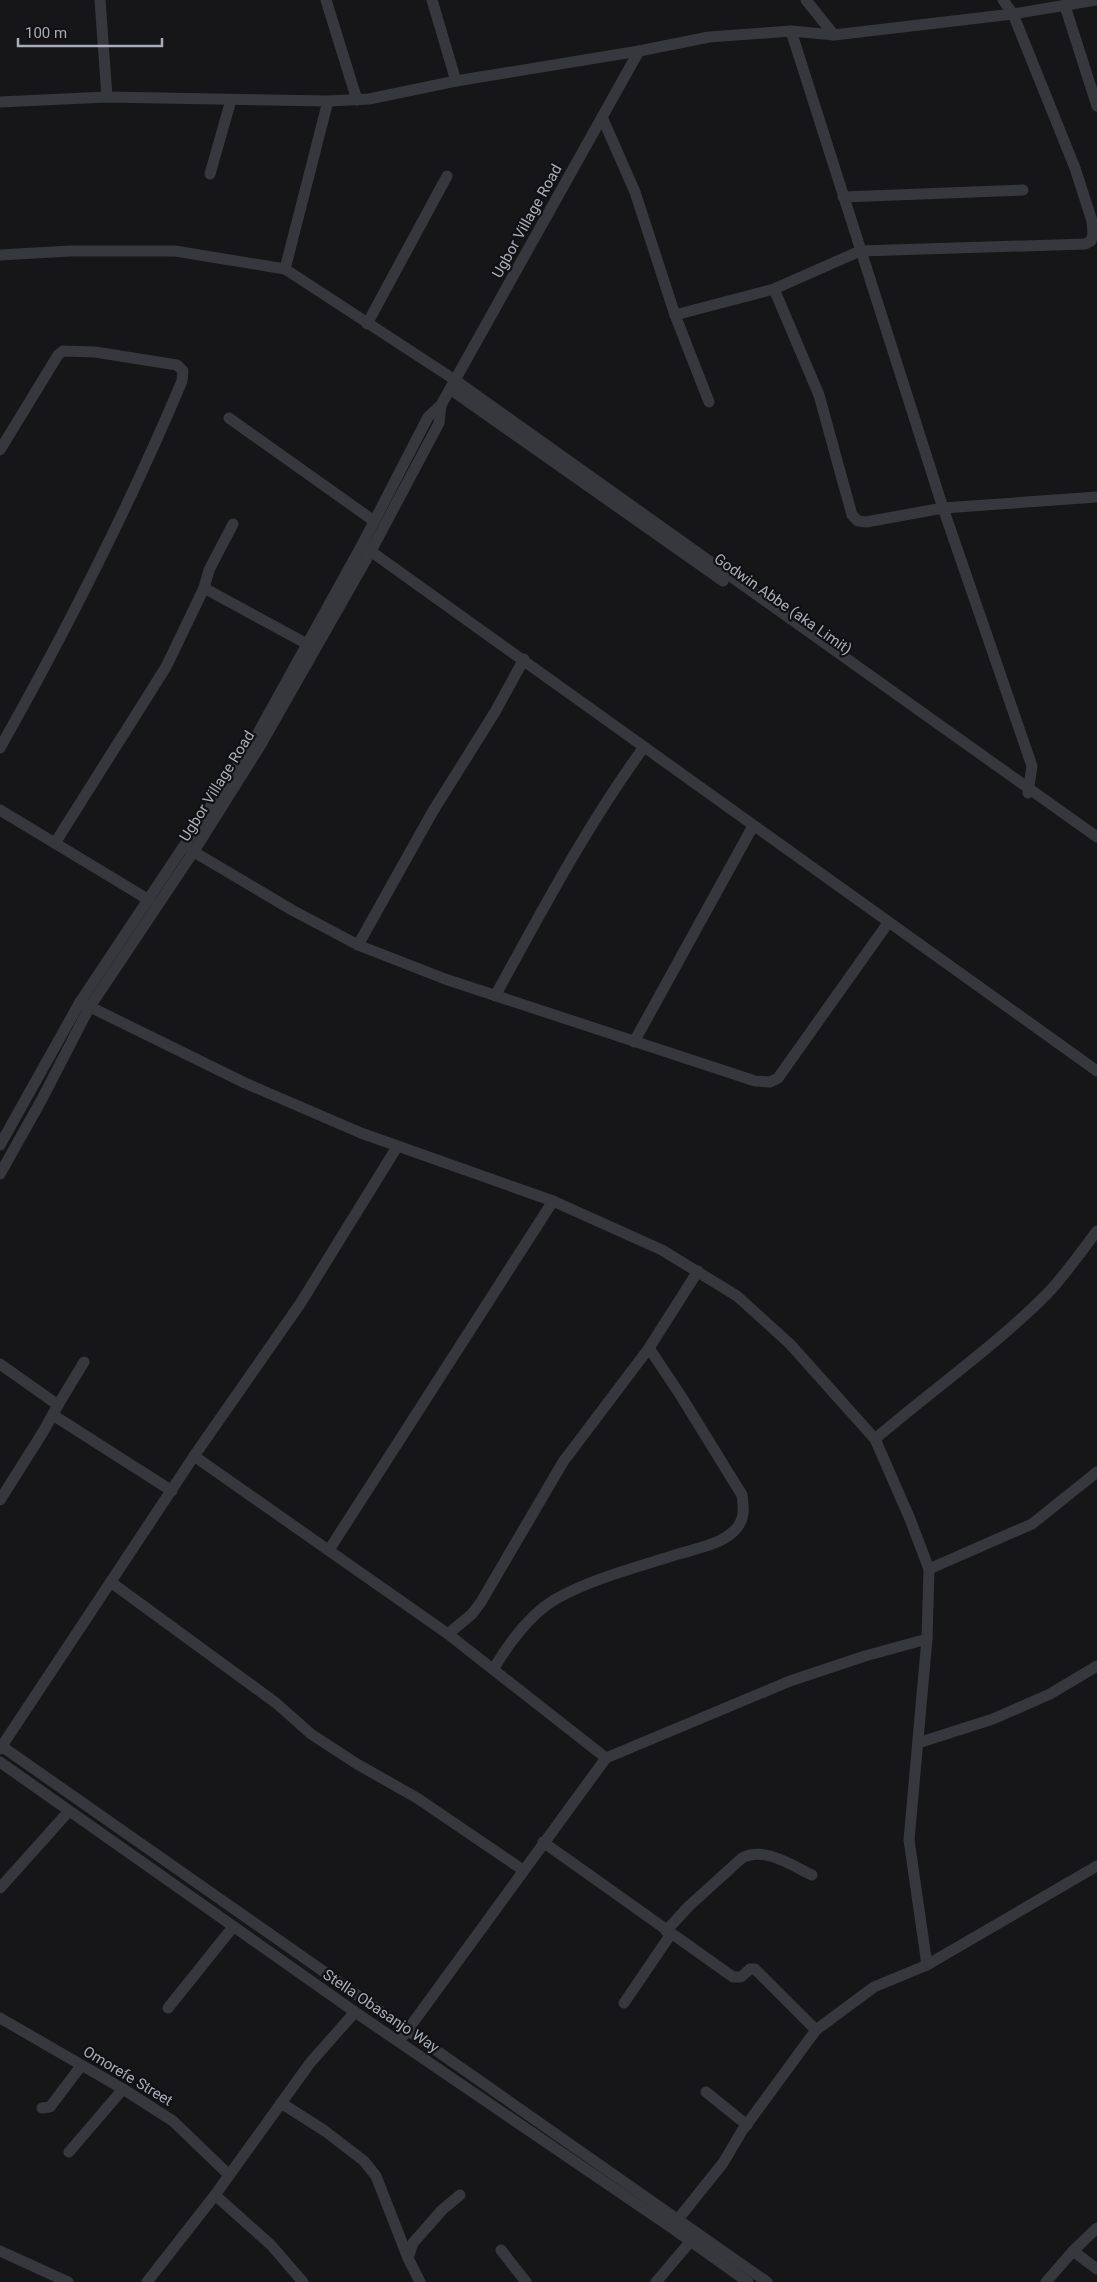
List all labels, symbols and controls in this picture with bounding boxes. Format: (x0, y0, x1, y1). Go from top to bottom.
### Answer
scale bar (18, 15, 161, 47)
text: 100 m (25, 24, 67, 42)
street label: Ugbor Village Road (488, 161, 566, 281)
street label: Godwin Abbe (aka Limit) (711, 550, 855, 658)
street label: Ugbor Village Road (176, 727, 258, 845)
street label: Stella Obasanjo Way (320, 1965, 442, 2057)
street label: Omorefe Street (80, 2042, 176, 2110)

